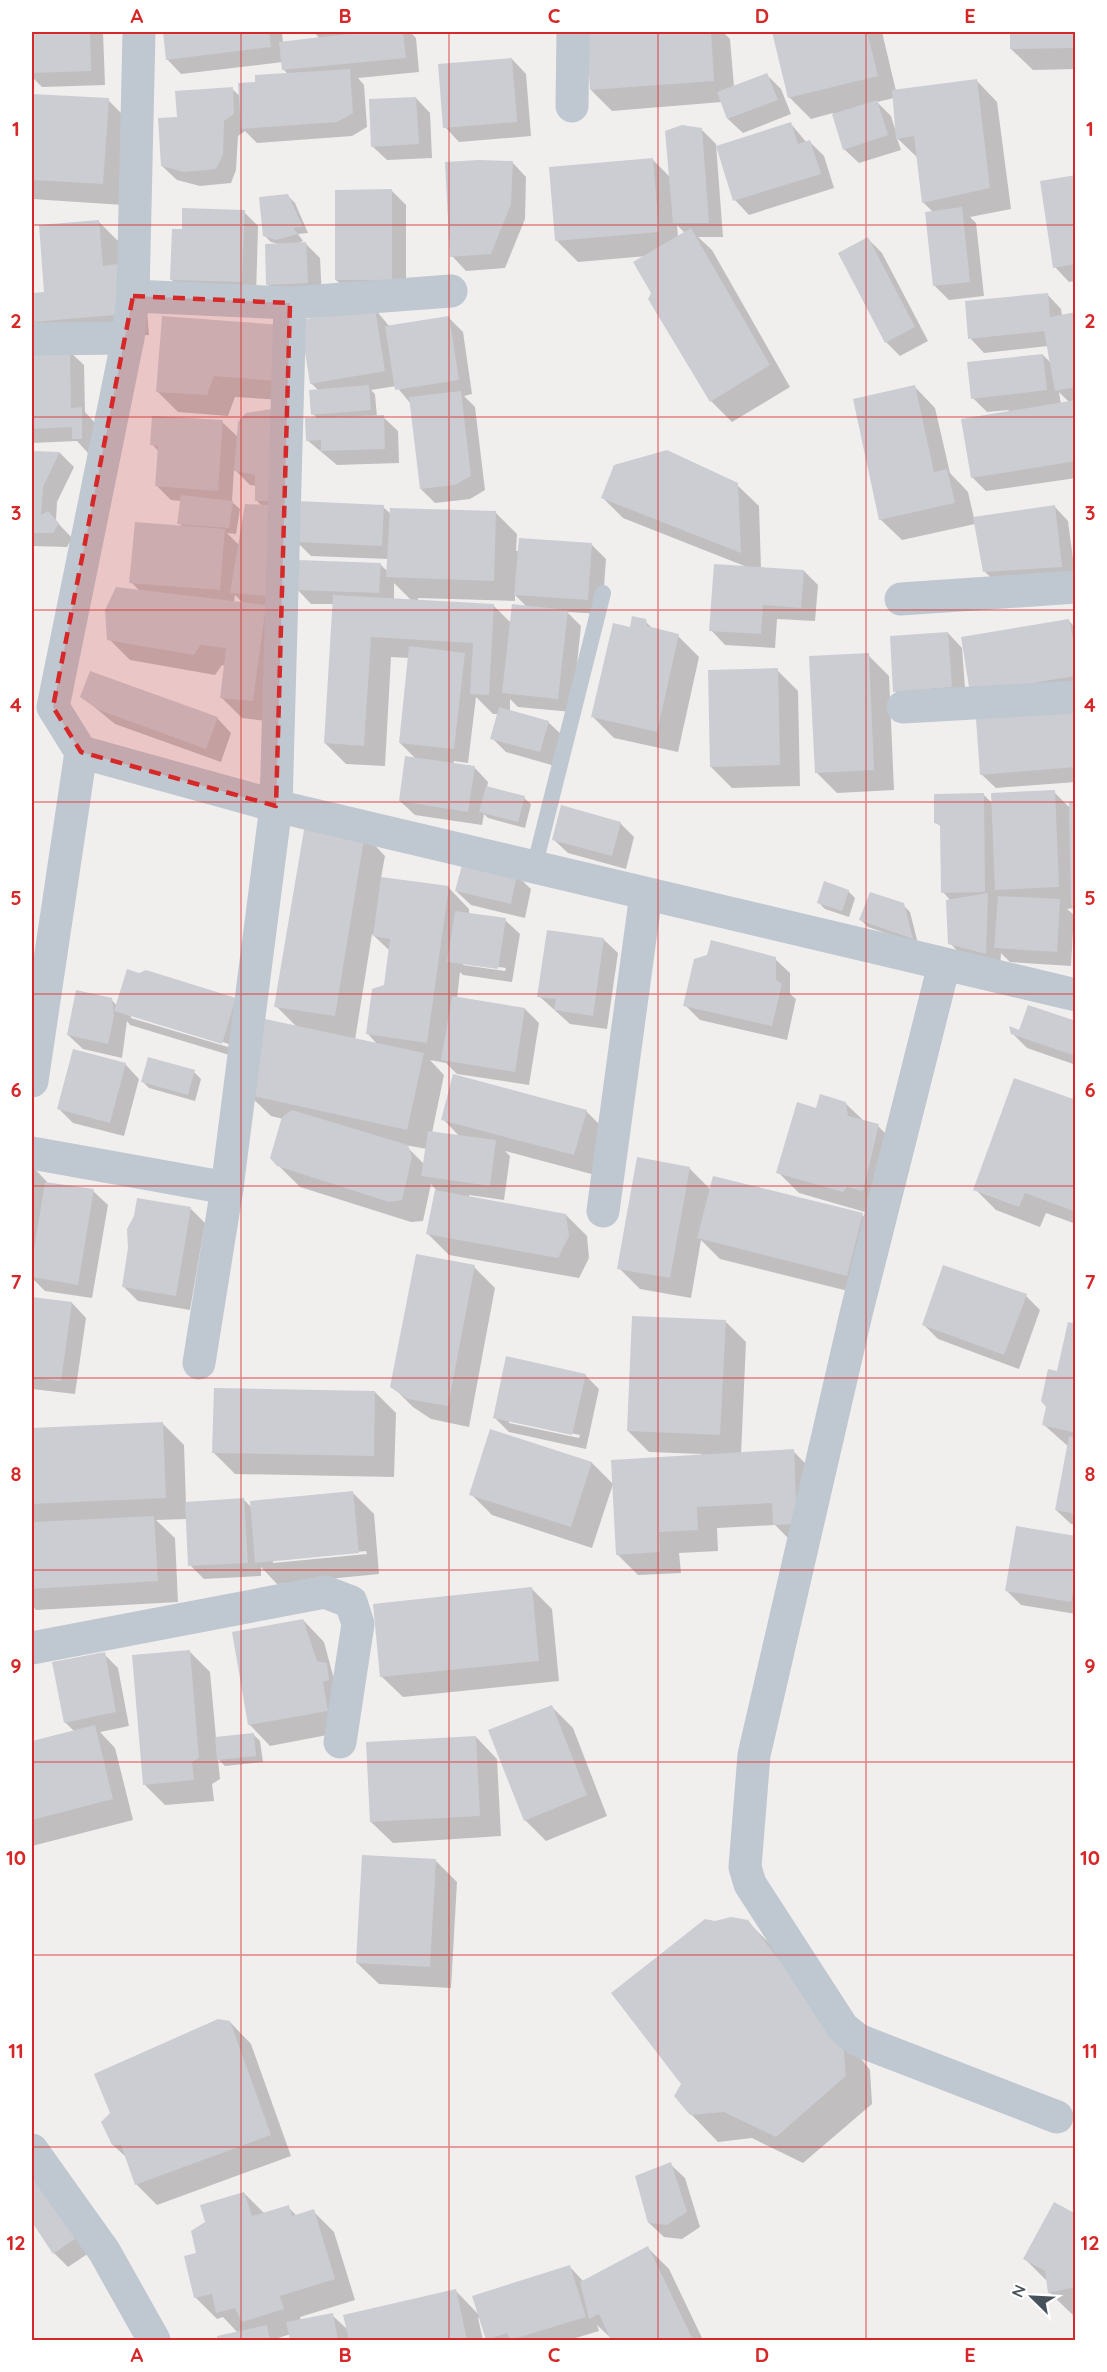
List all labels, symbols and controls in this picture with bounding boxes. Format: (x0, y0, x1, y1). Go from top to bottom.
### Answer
text: A (131, 3, 144, 28)
text: B (338, 3, 352, 28)
text: C (548, 3, 561, 28)
text: D (755, 3, 769, 28)
text: E (964, 3, 976, 28)
text: 1 (12, 116, 20, 141)
text: 1 (1086, 116, 1094, 141)
text: 2 (10, 308, 22, 333)
text: 2 (1084, 308, 1096, 333)
text: 3 (11, 500, 21, 525)
text: 3 (1085, 500, 1095, 525)
text: 4 (10, 692, 22, 717)
text: 4 (1084, 692, 1096, 717)
text: 5 (10, 885, 22, 910)
text: 5 (1084, 885, 1096, 910)
text: 6 (10, 1077, 22, 1102)
text: 6 (1084, 1077, 1096, 1102)
text: 7 (11, 1269, 22, 1294)
text: 7 (1085, 1269, 1096, 1294)
text: 8 (11, 1461, 22, 1486)
text: 8 (1085, 1461, 1096, 1486)
text: 9 (10, 1653, 22, 1678)
text: 9 (1084, 1653, 1096, 1678)
text: 10 (6, 1845, 26, 1870)
text: 10 (1080, 1845, 1100, 1870)
text: 11 (8, 2038, 24, 2063)
text: 11 (1082, 2038, 1098, 2063)
text: 12 (6, 2230, 26, 2255)
text: 12 (1080, 2230, 1100, 2255)
north arrow (1002, 2267, 1062, 2327)
text: N (1007, 2281, 1030, 2300)
text: A (131, 2342, 144, 2367)
text: B (338, 2342, 352, 2367)
text: C (548, 2342, 561, 2367)
text: D (755, 2342, 769, 2367)
text: E (964, 2342, 976, 2367)

